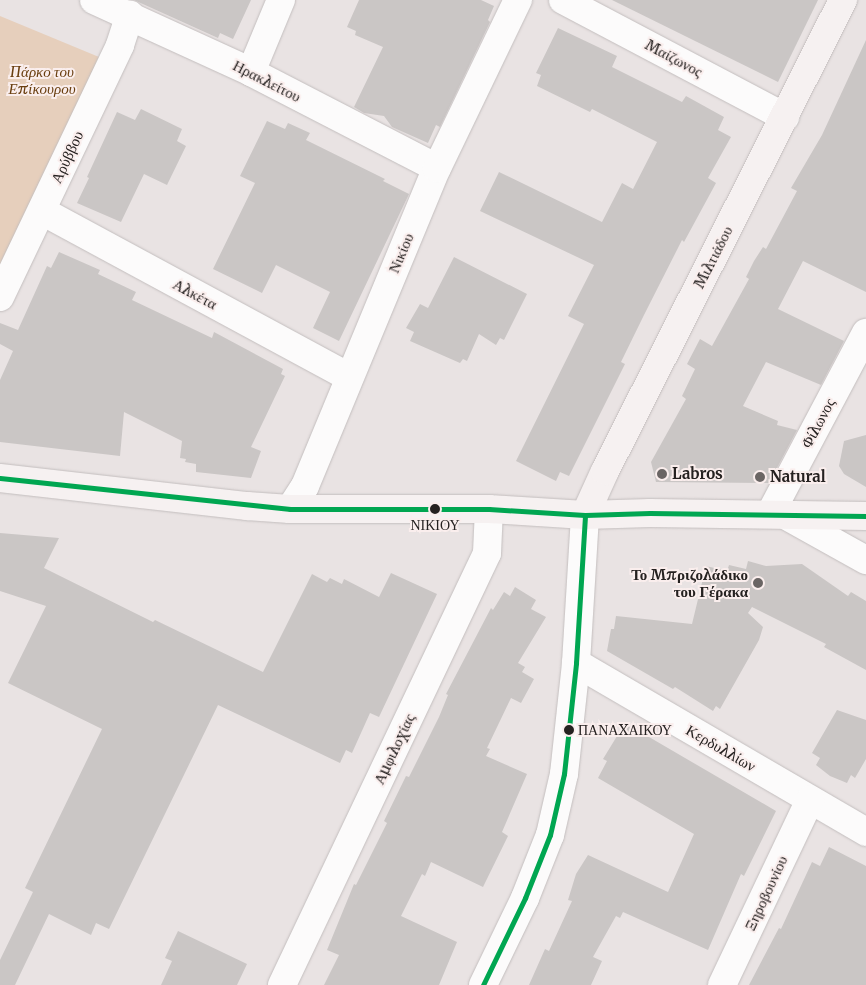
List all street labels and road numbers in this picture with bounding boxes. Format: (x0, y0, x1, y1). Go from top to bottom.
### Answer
street label: Μαίζωνος (642, 35, 706, 81)
street label: Ηρακλείτου (230, 56, 304, 106)
street label: Αρύββου (47, 128, 87, 186)
street label: Μιλτιάδου (690, 223, 736, 291)
street label: Νικίου (385, 230, 417, 276)
street label: Αλκέτα (170, 275, 220, 313)
street label: Φίλωνος (797, 395, 839, 451)
street label: Αμφιλοχίας (370, 711, 418, 787)
street label: Κερδυλλίων (683, 721, 759, 775)
street label: Ξηροβουνίου (741, 853, 791, 933)

